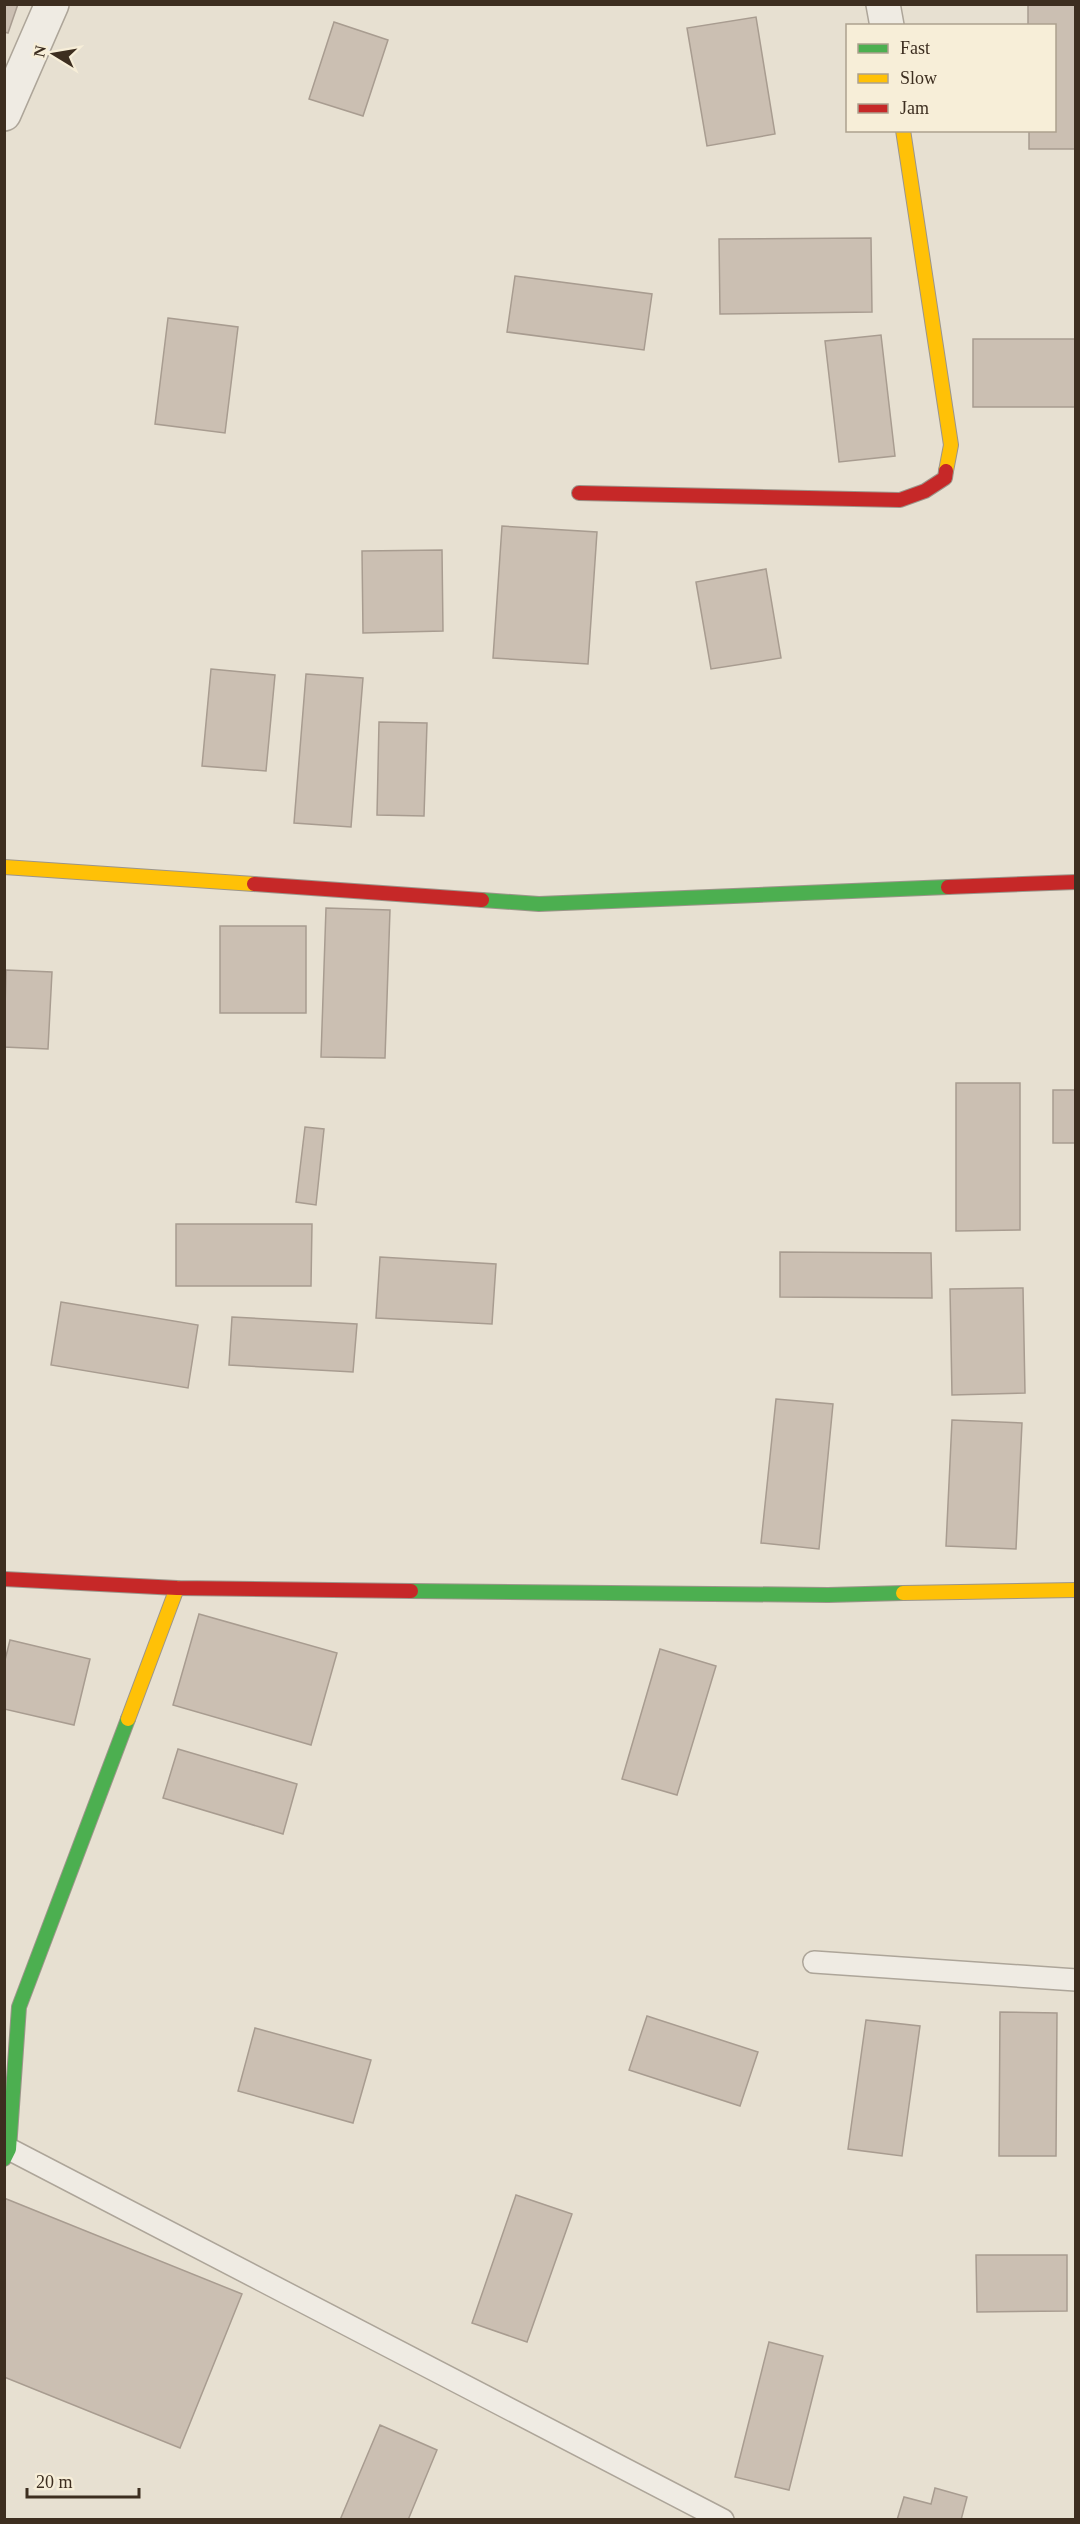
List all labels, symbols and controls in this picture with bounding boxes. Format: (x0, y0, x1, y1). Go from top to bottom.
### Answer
north arrow (24, 24, 84, 84)
legend (846, 24, 1056, 132)
text: Fast (900, 38, 930, 58)
text: N (30, 44, 49, 59)
text: Slow (900, 68, 937, 88)
text: Jam (900, 98, 929, 118)
scale bar (27, 2461, 140, 2499)
text: 20 m (36, 2472, 73, 2492)

